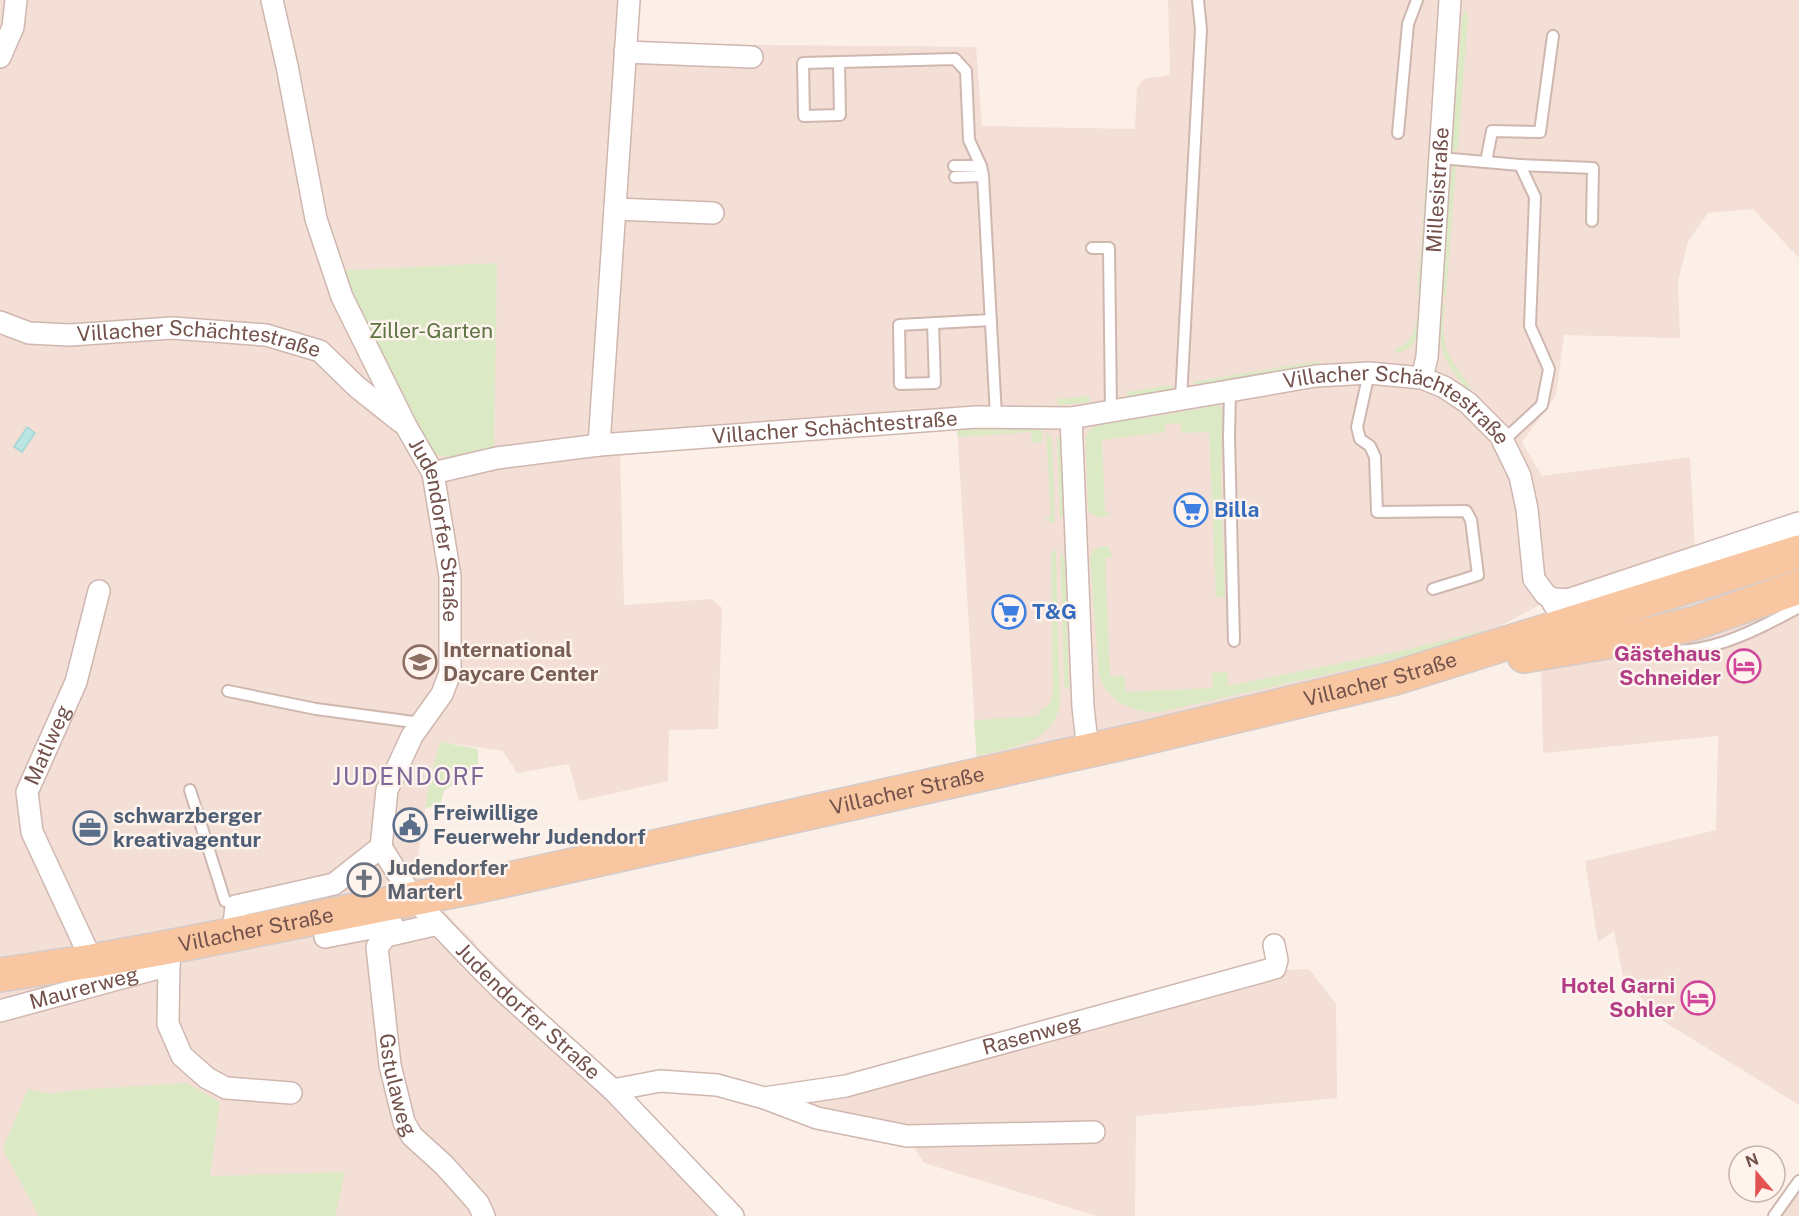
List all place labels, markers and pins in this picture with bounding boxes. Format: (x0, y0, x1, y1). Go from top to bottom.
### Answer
supermarket icon: Billa (1173, 492, 1209, 528)
place label: Billa (1214, 497, 1259, 522)
supermarket icon: T&G (991, 594, 1027, 630)
place label: T&G (1032, 599, 1077, 624)
place label: International Daycare Center (443, 637, 599, 686)
place label: Gästehaus Schneider (1614, 641, 1721, 690)
school or university icon: International Daycare Center (402, 644, 438, 680)
hotel icon: Gästehaus Schneider (1726, 648, 1762, 684)
place label: Freiwillige Feuerwehr Judendorf (433, 800, 646, 849)
place label: schwarzberger kreativagentur (113, 803, 262, 852)
public building icon: Freiwillige Feuerwehr Judendorf (392, 807, 428, 843)
office icon: schwarzberger kreativagentur (72, 810, 108, 846)
place label: Judendorfer Marterl (387, 855, 509, 904)
church icon: Judendorfer Marterl (346, 862, 382, 898)
place label: Hotel Garni Sohler (1561, 973, 1675, 1022)
hotel icon: Hotel Garni Sohler (1680, 980, 1716, 1016)

